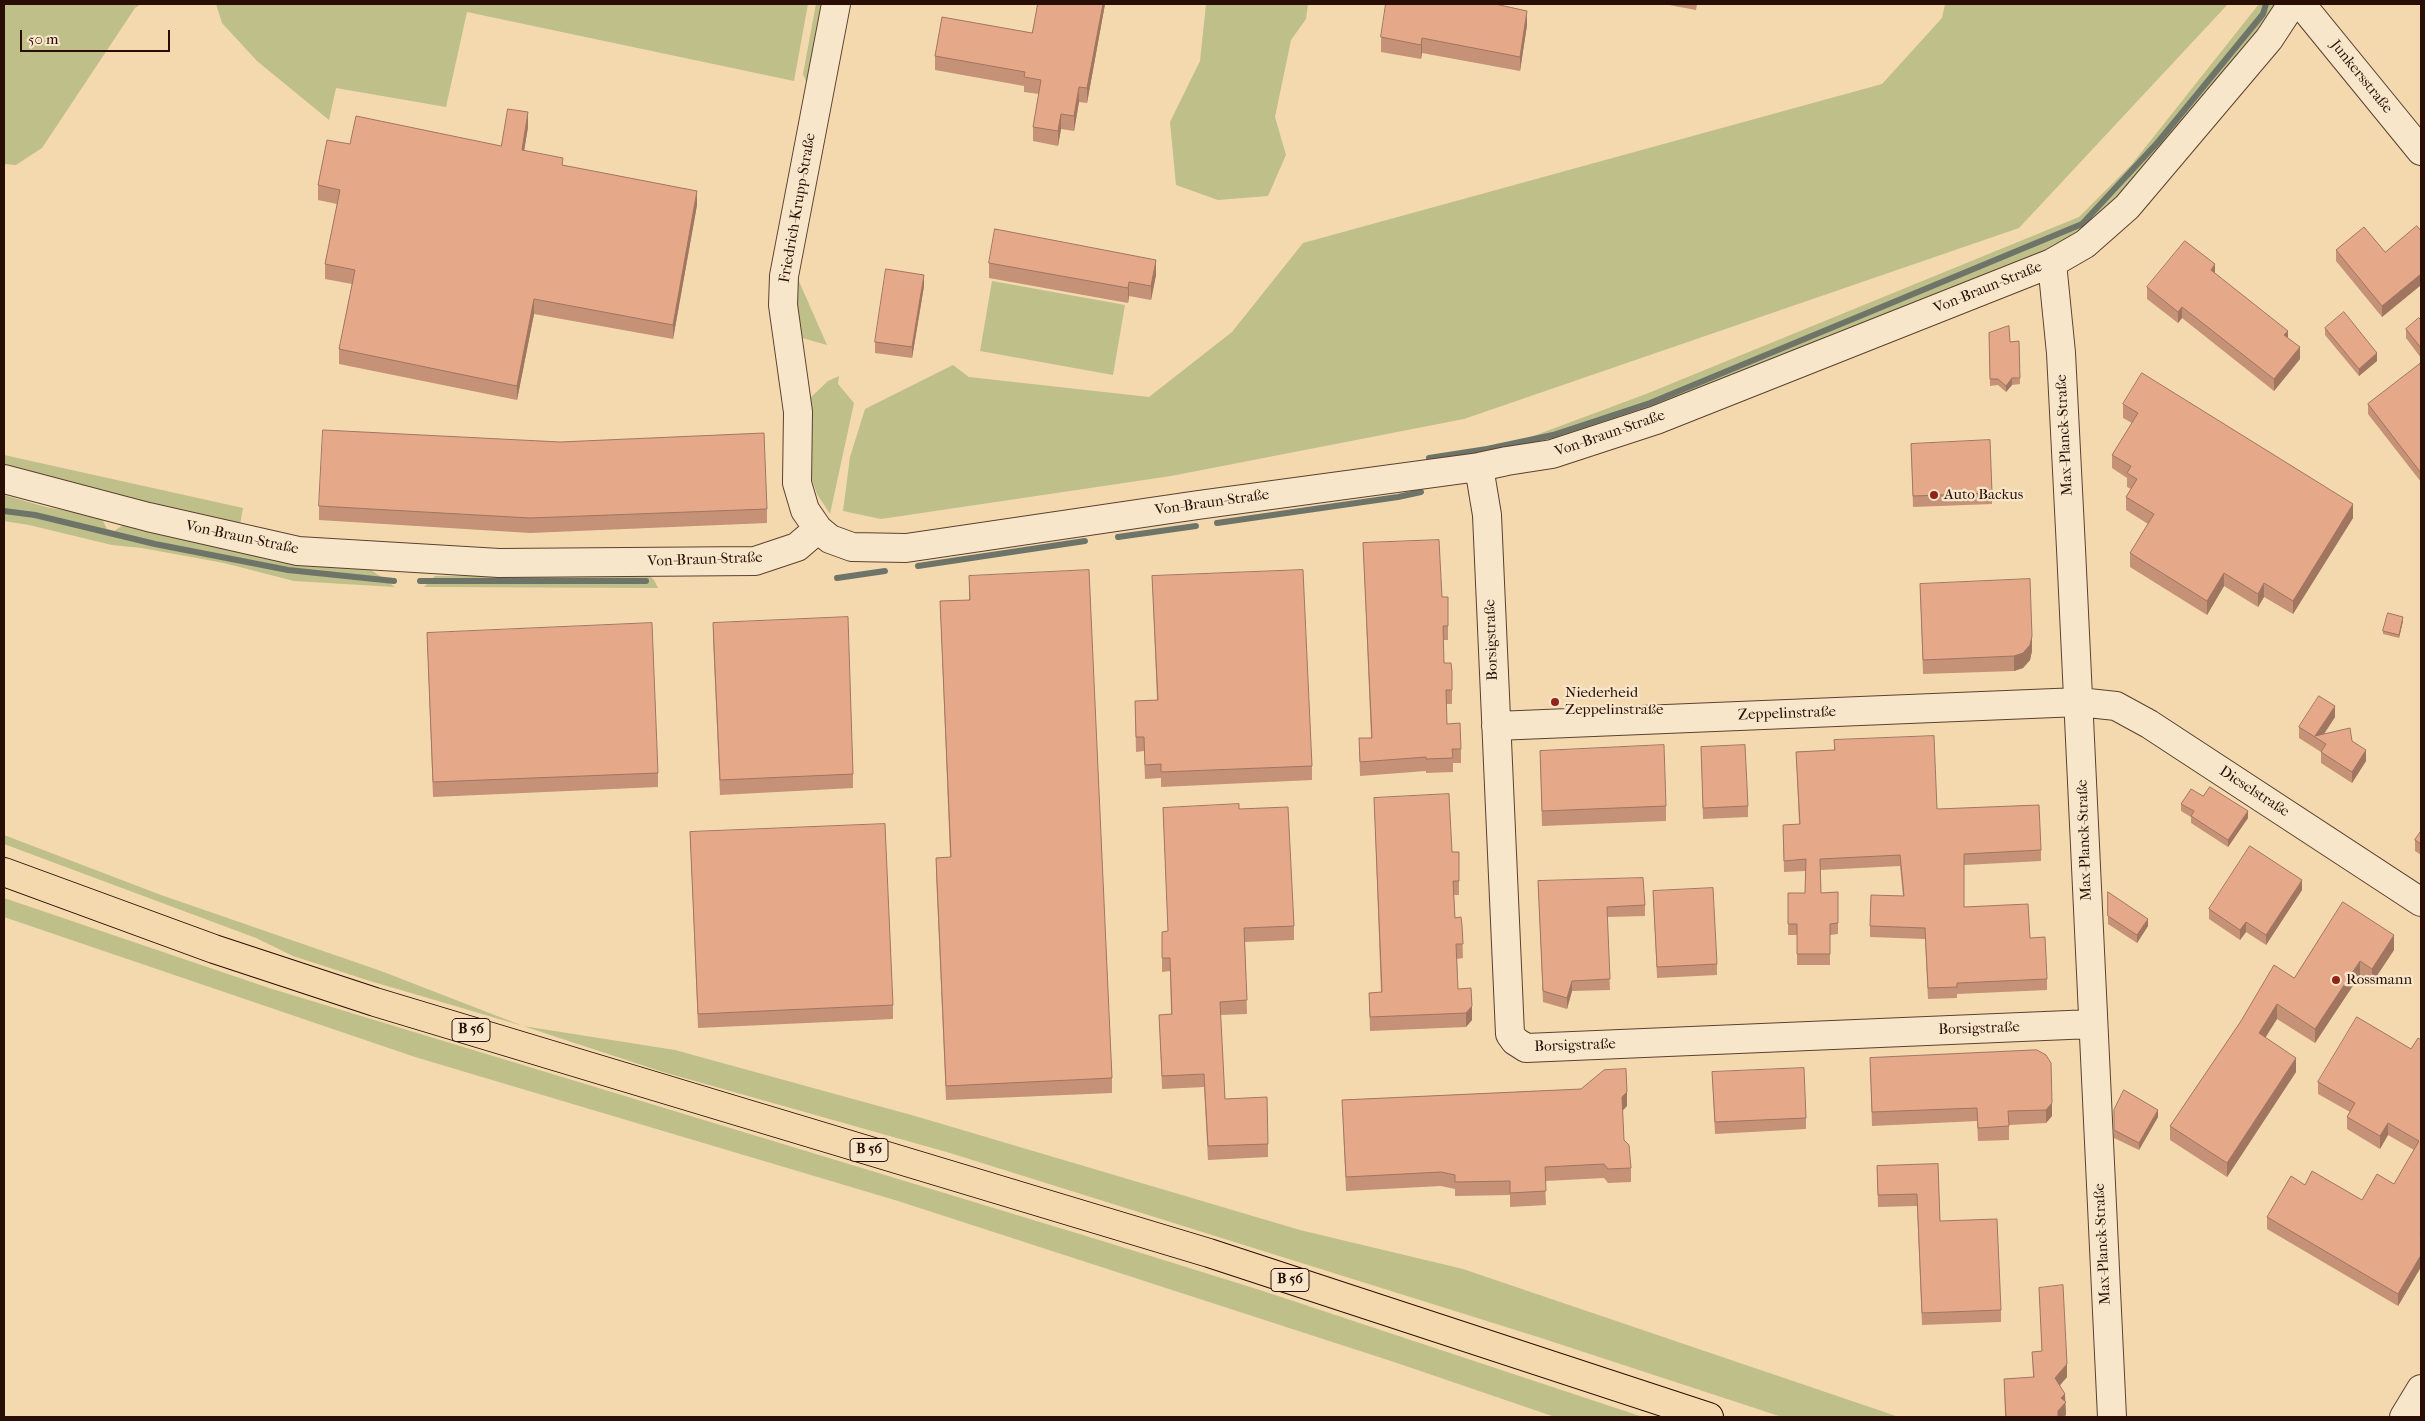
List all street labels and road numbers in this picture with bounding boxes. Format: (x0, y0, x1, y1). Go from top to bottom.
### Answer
street label: Junkersstraße (2326, 37, 2396, 117)
street label: Friedrich-Krupp-Straße (776, 132, 820, 284)
street label: Von-Braun-Straße (1931, 258, 2045, 318)
street label: Max-Planck-Straße (2053, 374, 2077, 496)
street label: Von-Braun-Straße (1553, 407, 1667, 461)
street label: Von-Braun-Straße (1154, 486, 1270, 520)
street label: Von-Braun-Straße (184, 517, 300, 559)
street label: Von-Braun-Straße (647, 549, 763, 571)
street label: Borsigstraße (1482, 599, 1502, 681)
street label: Zeppelinstraße (1738, 703, 1836, 725)
street label: Dieselstraße (2216, 763, 2292, 821)
street label: Max-Planck-Straße (2074, 779, 2096, 901)
road number: B 56 (452, 1018, 490, 1042)
street label: Borsigstraße (1938, 1019, 2020, 1039)
street label: Borsigstraße (1534, 1036, 1616, 1056)
road number: B 56 (850, 1138, 888, 1162)
street label: Max-Planck-Straße (2091, 1183, 2115, 1305)
road number: B 56 (1271, 1268, 1309, 1292)

